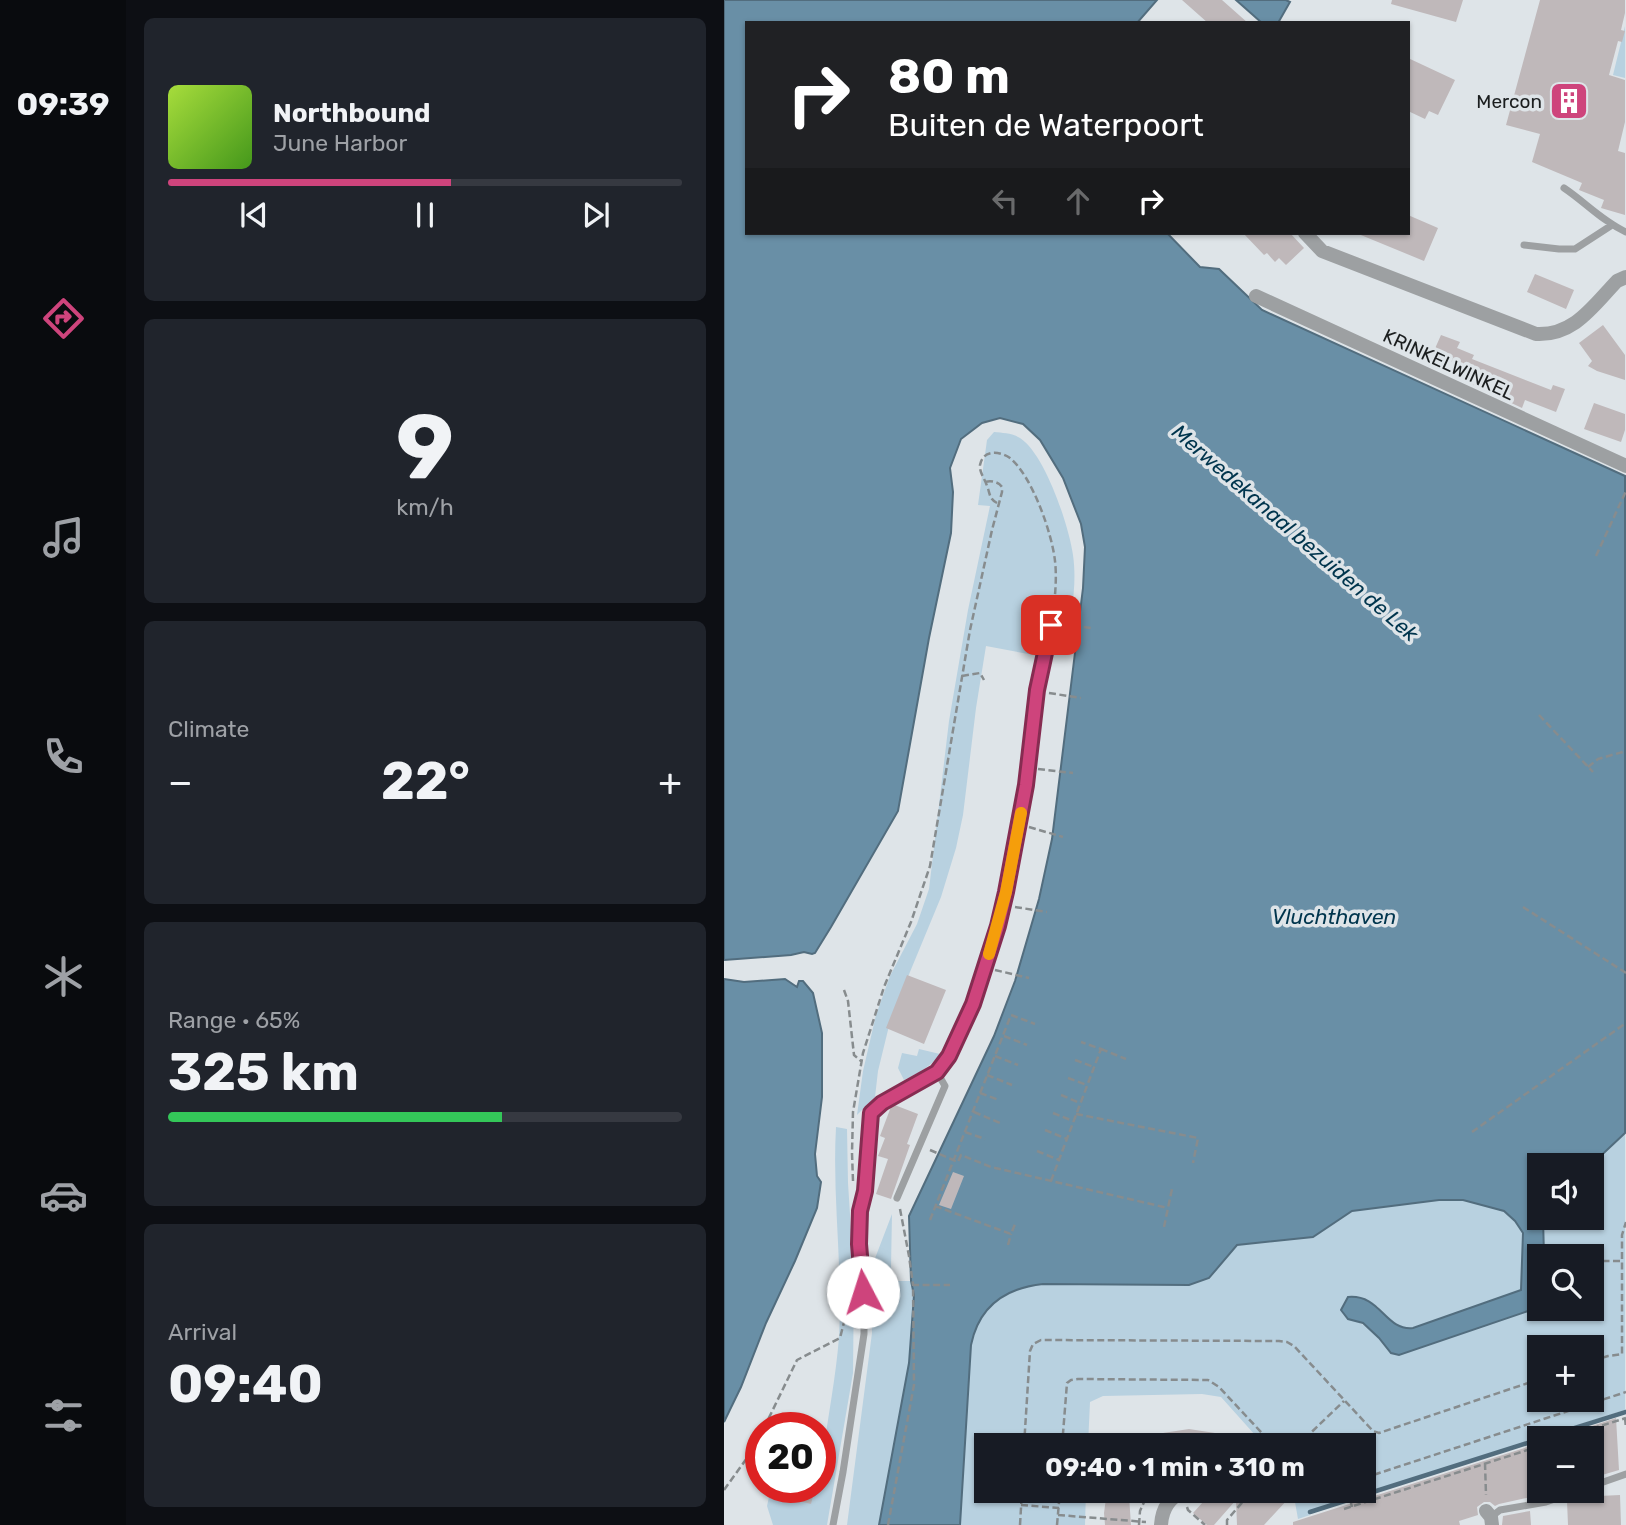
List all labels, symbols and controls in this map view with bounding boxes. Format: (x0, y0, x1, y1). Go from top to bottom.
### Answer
text: 80 m (888, 47, 1010, 105)
icon: right (773, 49, 864, 140)
building icon: Mercon (1548, 80, 1590, 122)
text: 09:39 (16, 85, 110, 123)
place label: Mercon (1476, 90, 1542, 113)
text: Northbound (273, 98, 431, 129)
text: Buiten de Waterpoort (888, 106, 1204, 144)
text: June Harbor (273, 129, 407, 157)
icon: left (986, 182, 1024, 220)
icon: ahead (1059, 182, 1097, 220)
icon: right (1132, 182, 1170, 220)
icon: previous (235, 196, 273, 234)
icon: pause (406, 196, 444, 234)
icon: next (577, 196, 615, 234)
icon: directions (39, 294, 88, 343)
street label: KRINKELWINKEL (1379, 324, 1518, 405)
text: 9 (396, 393, 454, 501)
water label: Merwedekanaal bezuiden de Lek (1167, 419, 1424, 647)
text: km/h (396, 493, 454, 521)
icon: music (39, 513, 88, 562)
pin (1021, 595, 1081, 655)
icon: arrive (1032, 606, 1070, 644)
text: Climate (168, 715, 249, 743)
icon: phone (39, 732, 88, 781)
text: 22° (381, 750, 470, 812)
text: − (168, 759, 193, 805)
text: + (658, 759, 682, 805)
water label: Vluchthaven (1272, 904, 1396, 929)
icon: climate (39, 952, 88, 1001)
text: Range · 65% (168, 1006, 300, 1034)
text: 325 km (168, 1041, 359, 1103)
map controls (1527, 1153, 1604, 1503)
button: sound (1527, 1153, 1604, 1230)
icon: car (39, 1171, 88, 1220)
button: search (1527, 1244, 1604, 1321)
position arrow (826, 1255, 900, 1329)
text: Arrival (168, 1318, 237, 1346)
button: + (1527, 1335, 1604, 1412)
text: 09:40 (168, 1353, 323, 1415)
icon: filters (39, 1391, 88, 1440)
speed limit sign: 20 (745, 1412, 836, 1503)
button: − (1527, 1426, 1604, 1503)
text: 09:40 · 1 min · 310 m (1045, 1452, 1305, 1483)

